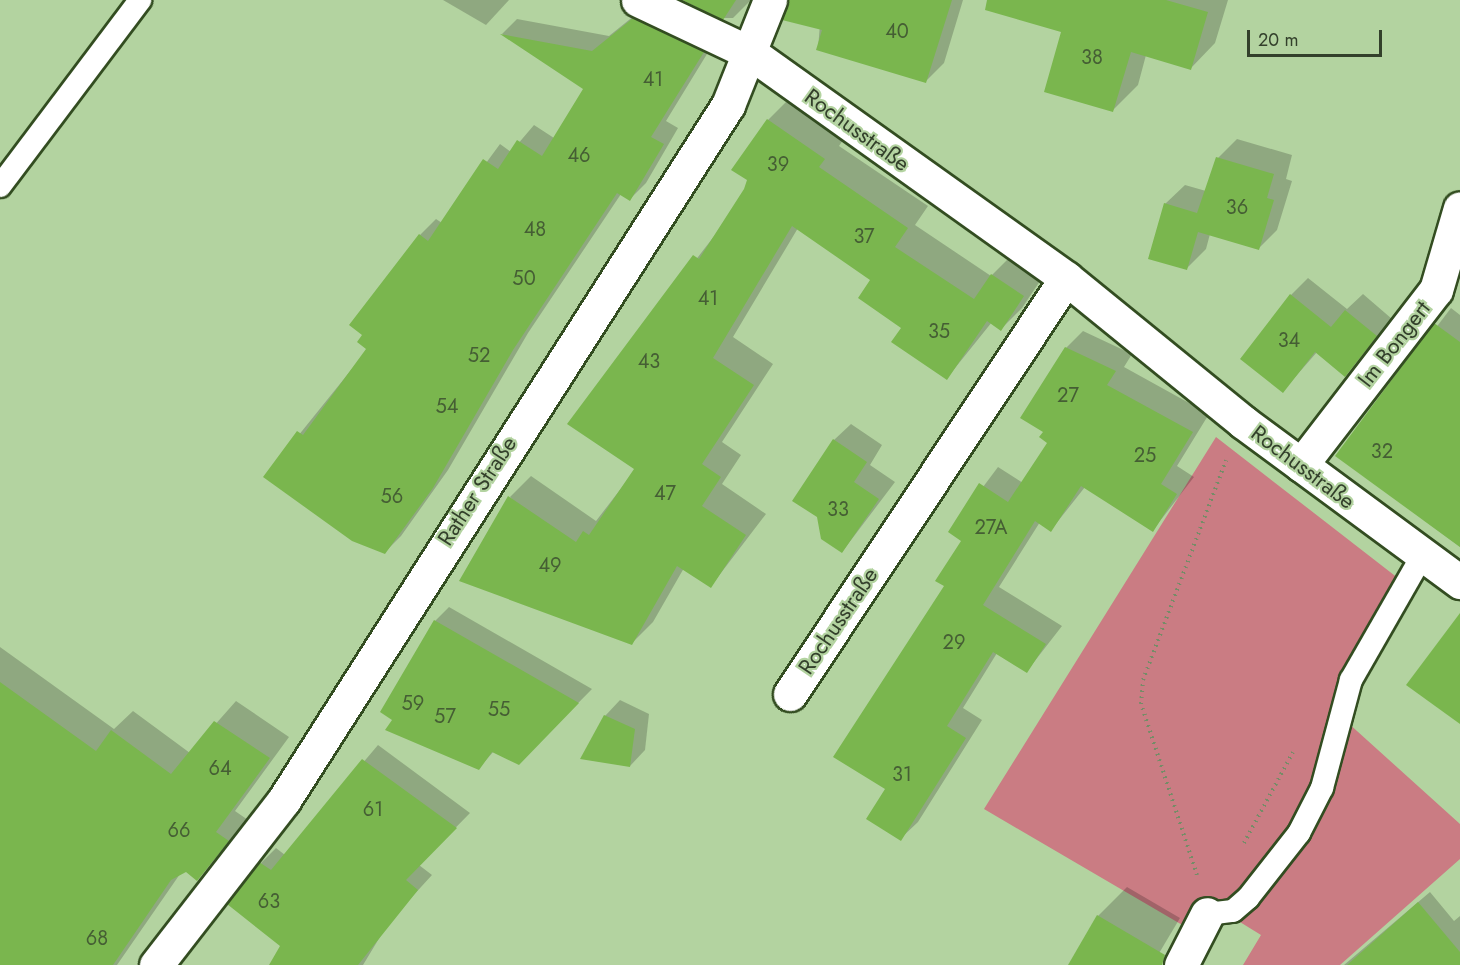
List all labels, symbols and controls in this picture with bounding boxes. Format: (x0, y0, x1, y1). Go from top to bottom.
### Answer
scale bar (1250, 18, 1385, 56)
house number: 40 (885, 19, 909, 43)
text: 20 m (1258, 27, 1298, 53)
house number: 38 (1081, 45, 1103, 69)
house number: 41 (643, 67, 663, 91)
street label: Rochusstraße (800, 83, 914, 177)
house number: 46 (567, 143, 591, 167)
house number: 39 (767, 152, 789, 176)
house number: 36 (1226, 195, 1248, 219)
house number: 48 (524, 217, 546, 241)
house number: 37 (853, 224, 875, 248)
house number: 50 (512, 266, 536, 290)
house number: 41 (698, 286, 718, 310)
street label: Im Bongert (1352, 296, 1436, 392)
house number: 35 (928, 319, 950, 343)
house number: 34 (1278, 328, 1300, 352)
house number: 52 (468, 343, 490, 367)
house number: 43 (638, 349, 660, 373)
house number: 27 (1057, 383, 1079, 407)
house number: 54 (436, 394, 458, 418)
street label: Rochusstraße (1246, 419, 1360, 515)
street label: Rather Straße (432, 432, 522, 550)
house number: 32 (1371, 439, 1393, 463)
house number: 25 (1134, 443, 1156, 467)
house number: 47 (654, 481, 676, 505)
house number: 56 (381, 484, 403, 508)
house number: 33 (827, 497, 849, 521)
house number: 27A (974, 515, 1008, 539)
house number: 49 (538, 553, 562, 577)
street label: Rochusstraße (793, 563, 883, 679)
house number: 29 (943, 630, 965, 654)
house number: 59 (402, 691, 424, 715)
house number: 55 (488, 697, 510, 721)
house number: 57 (434, 704, 456, 728)
house number: 64 (208, 756, 232, 780)
house number: 31 (892, 762, 912, 786)
house number: 61 (363, 797, 383, 821)
house number: 66 (167, 818, 191, 842)
house number: 63 (258, 889, 280, 913)
house number: 68 (86, 926, 108, 950)

